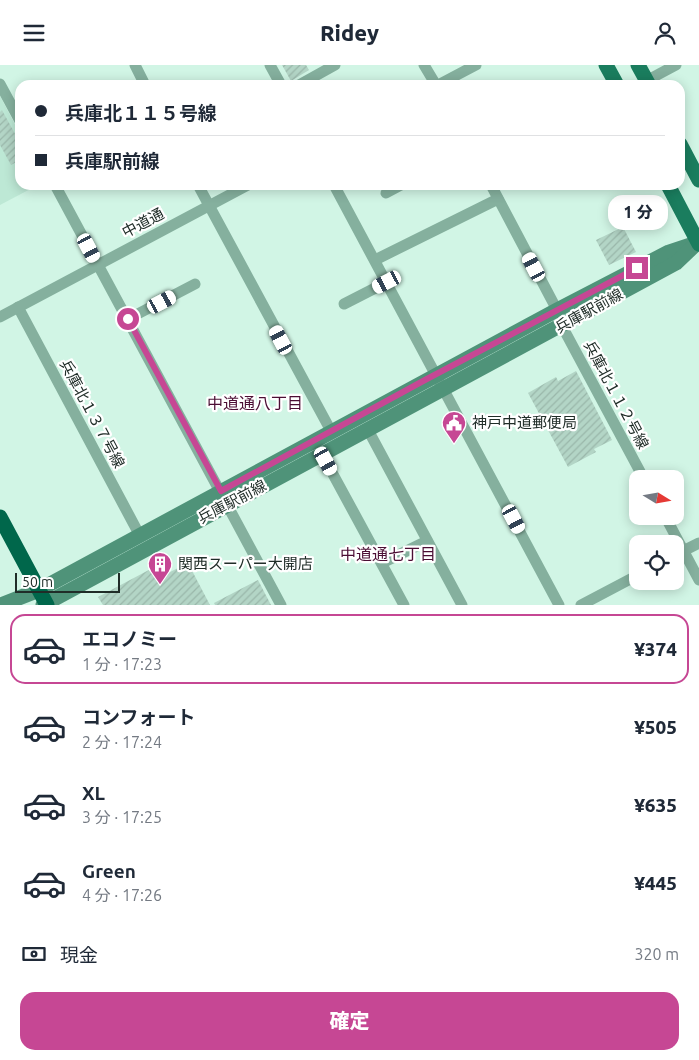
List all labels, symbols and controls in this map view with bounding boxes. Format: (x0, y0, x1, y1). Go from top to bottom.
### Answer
icon: menu (20, 19, 48, 47)
icon: person (651, 19, 679, 47)
text: Ridey (320, 20, 379, 45)
text: 兵庫北１１５号線 (65, 102, 217, 124)
text: 兵庫駅前線 (65, 150, 160, 172)
callout: 1 分 (607, 195, 667, 231)
text: 1 分 (624, 203, 652, 221)
street label: 中道通 (119, 204, 167, 241)
car (75, 231, 102, 265)
car (520, 250, 547, 284)
route end (626, 257, 648, 279)
car (370, 269, 403, 295)
street label: 兵庫駅前線 (552, 285, 626, 336)
car (145, 288, 178, 316)
route start (117, 308, 139, 330)
car (267, 323, 294, 357)
street label: 兵庫北１１２号線 (581, 338, 652, 452)
street label: 兵庫北１３７号線 (57, 357, 128, 471)
district label: 中道通八丁目 (207, 394, 303, 412)
public building icon: 神戸中道郵便局 (441, 410, 467, 444)
place label: 神戸中道郵便局 (472, 414, 577, 431)
car (312, 444, 339, 478)
north arrow (629, 470, 684, 525)
map controls (629, 470, 684, 590)
street label: 兵庫駅前線 (195, 476, 269, 527)
car (500, 502, 527, 536)
button: locate (629, 535, 684, 590)
district label: 中道通七丁目 (340, 545, 436, 563)
building icon: 関西スーパー大開店 (147, 551, 173, 585)
place label: 関西スーパー大開店 (178, 555, 313, 572)
scale bar (15, 570, 120, 593)
text: 50 m (22, 574, 53, 590)
icon: car (22, 627, 67, 672)
text: エコノミー (82, 628, 177, 650)
text: ¥374 (634, 638, 677, 660)
text: 1 分 · 17:23 (82, 655, 162, 673)
icon: car (22, 705, 67, 750)
text: コンフォート (82, 706, 195, 728)
text: ¥505 (634, 716, 677, 738)
text: 2 分 · 17:24 (82, 733, 162, 751)
text: XL (82, 782, 105, 804)
icon: car (22, 783, 67, 828)
text: ¥635 (634, 794, 677, 816)
text: 3 分 · 17:25 (82, 808, 162, 826)
text: Green (82, 860, 136, 882)
icon: car (22, 861, 67, 906)
text: ¥445 (634, 872, 677, 894)
text: 4 分 · 17:26 (82, 886, 162, 904)
icon: cash (20, 940, 48, 968)
text: 現金 (60, 944, 98, 966)
text: 320 m (634, 945, 679, 963)
button: 確定 (20, 992, 679, 1050)

